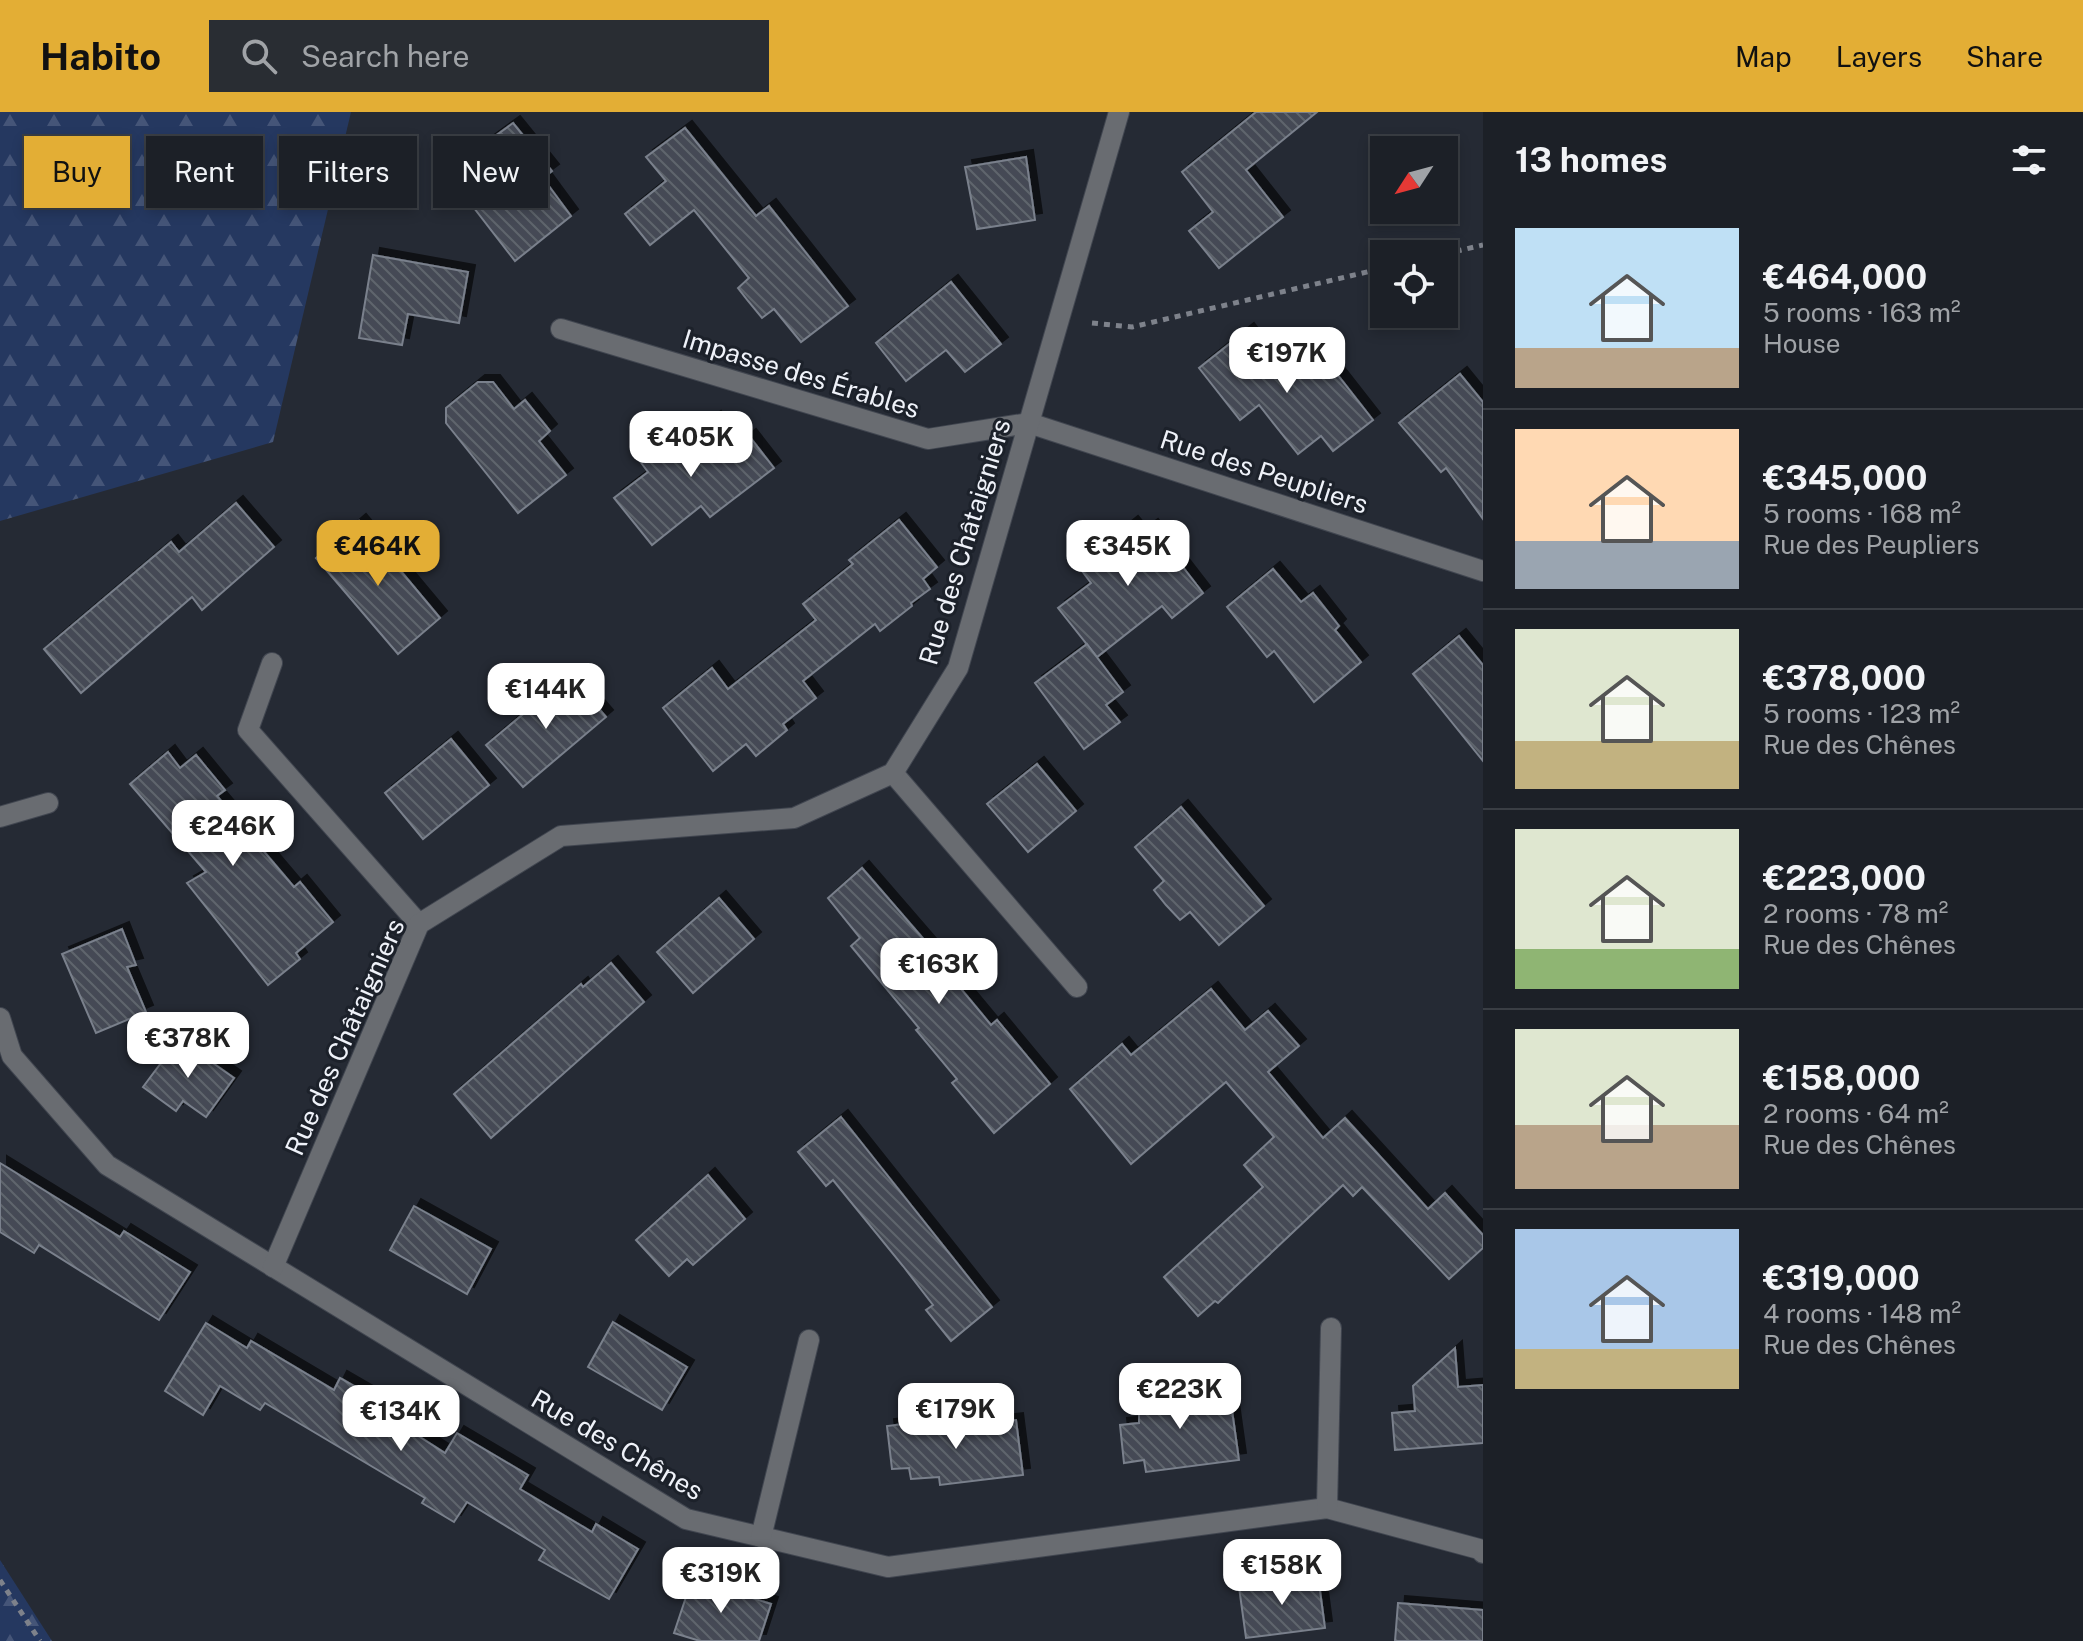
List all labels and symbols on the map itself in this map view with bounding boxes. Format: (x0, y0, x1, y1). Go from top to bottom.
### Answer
north arrow (1370, 136, 1458, 224)
street label: Impasse des Érables (679, 323, 923, 424)
pin: €197K (1231, 327, 1343, 395)
pin: €405K (635, 411, 747, 479)
street label: Rue des Châtaigniers (912, 415, 1017, 669)
street label: Rue des Peupliers (1156, 423, 1372, 520)
pin: €464K (322, 520, 434, 588)
pin: €345K (1072, 520, 1184, 588)
pin: €144K (490, 663, 602, 731)
pin: €246K (177, 800, 289, 868)
street label: Rue des Châtaigniers (278, 914, 411, 1160)
pin: €163K (883, 938, 995, 1006)
pin: €378K (132, 1012, 244, 1080)
pin: €223K (1124, 1363, 1236, 1431)
street label: Rue des Chênes (526, 1383, 709, 1506)
pin: €179K (900, 1383, 1012, 1451)
pin: €134K (345, 1385, 457, 1453)
pin: €158K (1226, 1539, 1338, 1607)
pin: €319K (665, 1547, 777, 1615)

